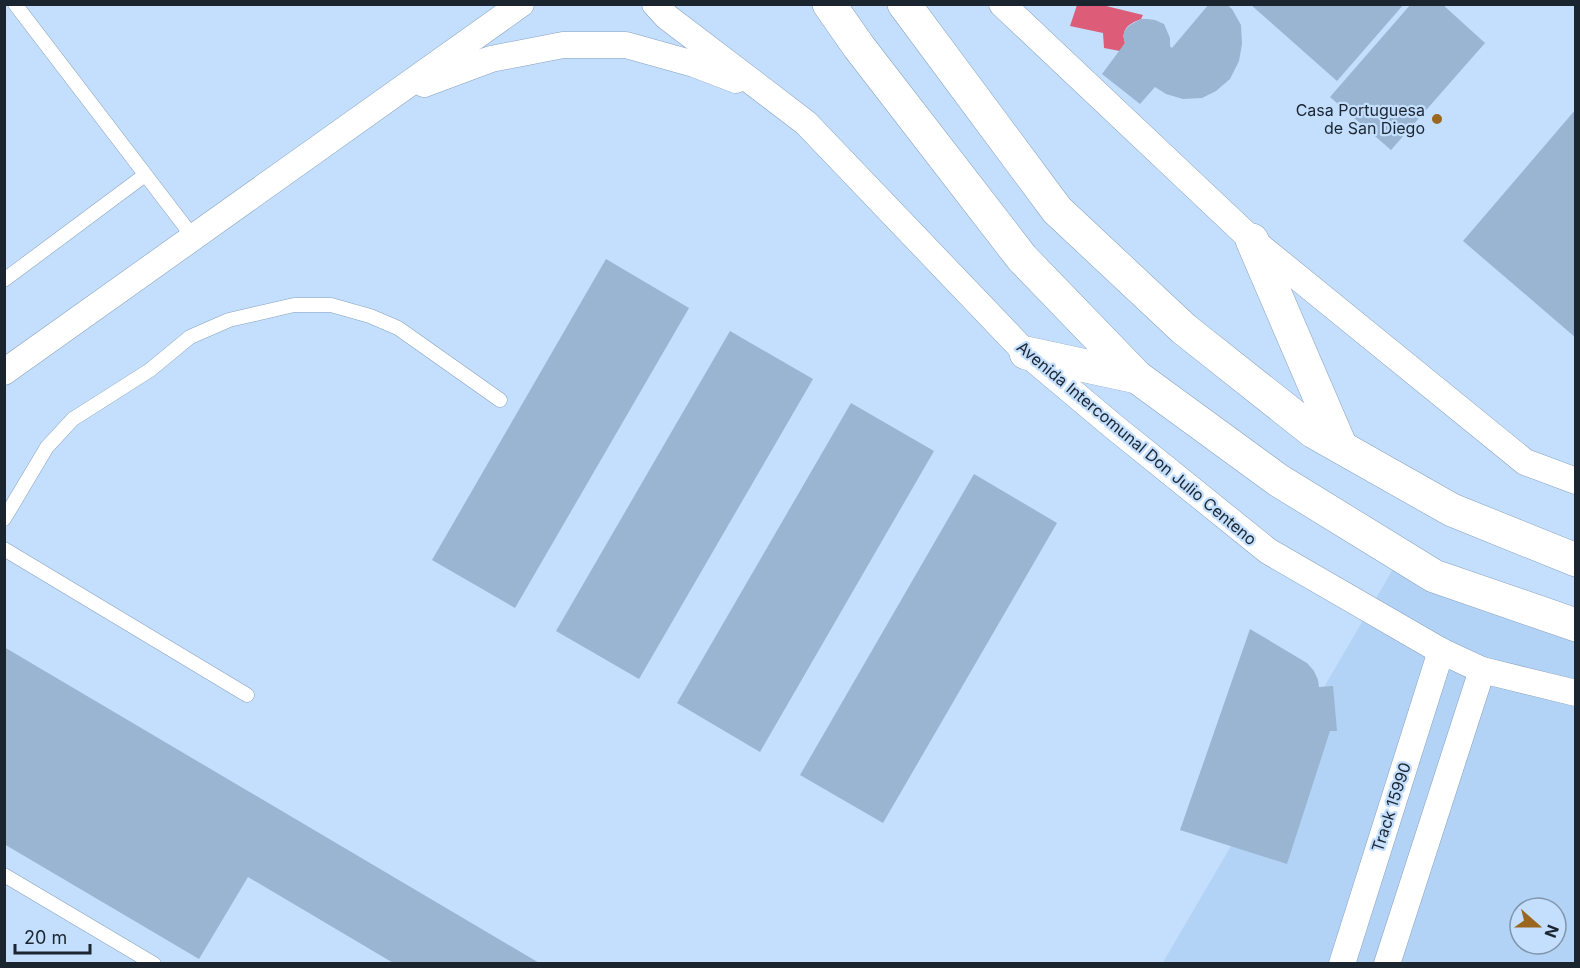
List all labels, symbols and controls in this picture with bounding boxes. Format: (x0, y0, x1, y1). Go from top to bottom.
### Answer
place label: Casa Portuguesa de San Diego (1296, 100, 1425, 138)
marker: Casa Portuguesa de San Diego (1430, 112, 1444, 126)
street label: Avenida Intercomunal Don Julio Centeno (1013, 337, 1261, 549)
street label: Track 15990 (1367, 760, 1415, 854)
north arrow (1508, 896, 1568, 956)
scale bar (15, 917, 90, 955)
text: N (1540, 922, 1564, 941)
text: 20 m (24, 927, 67, 948)

